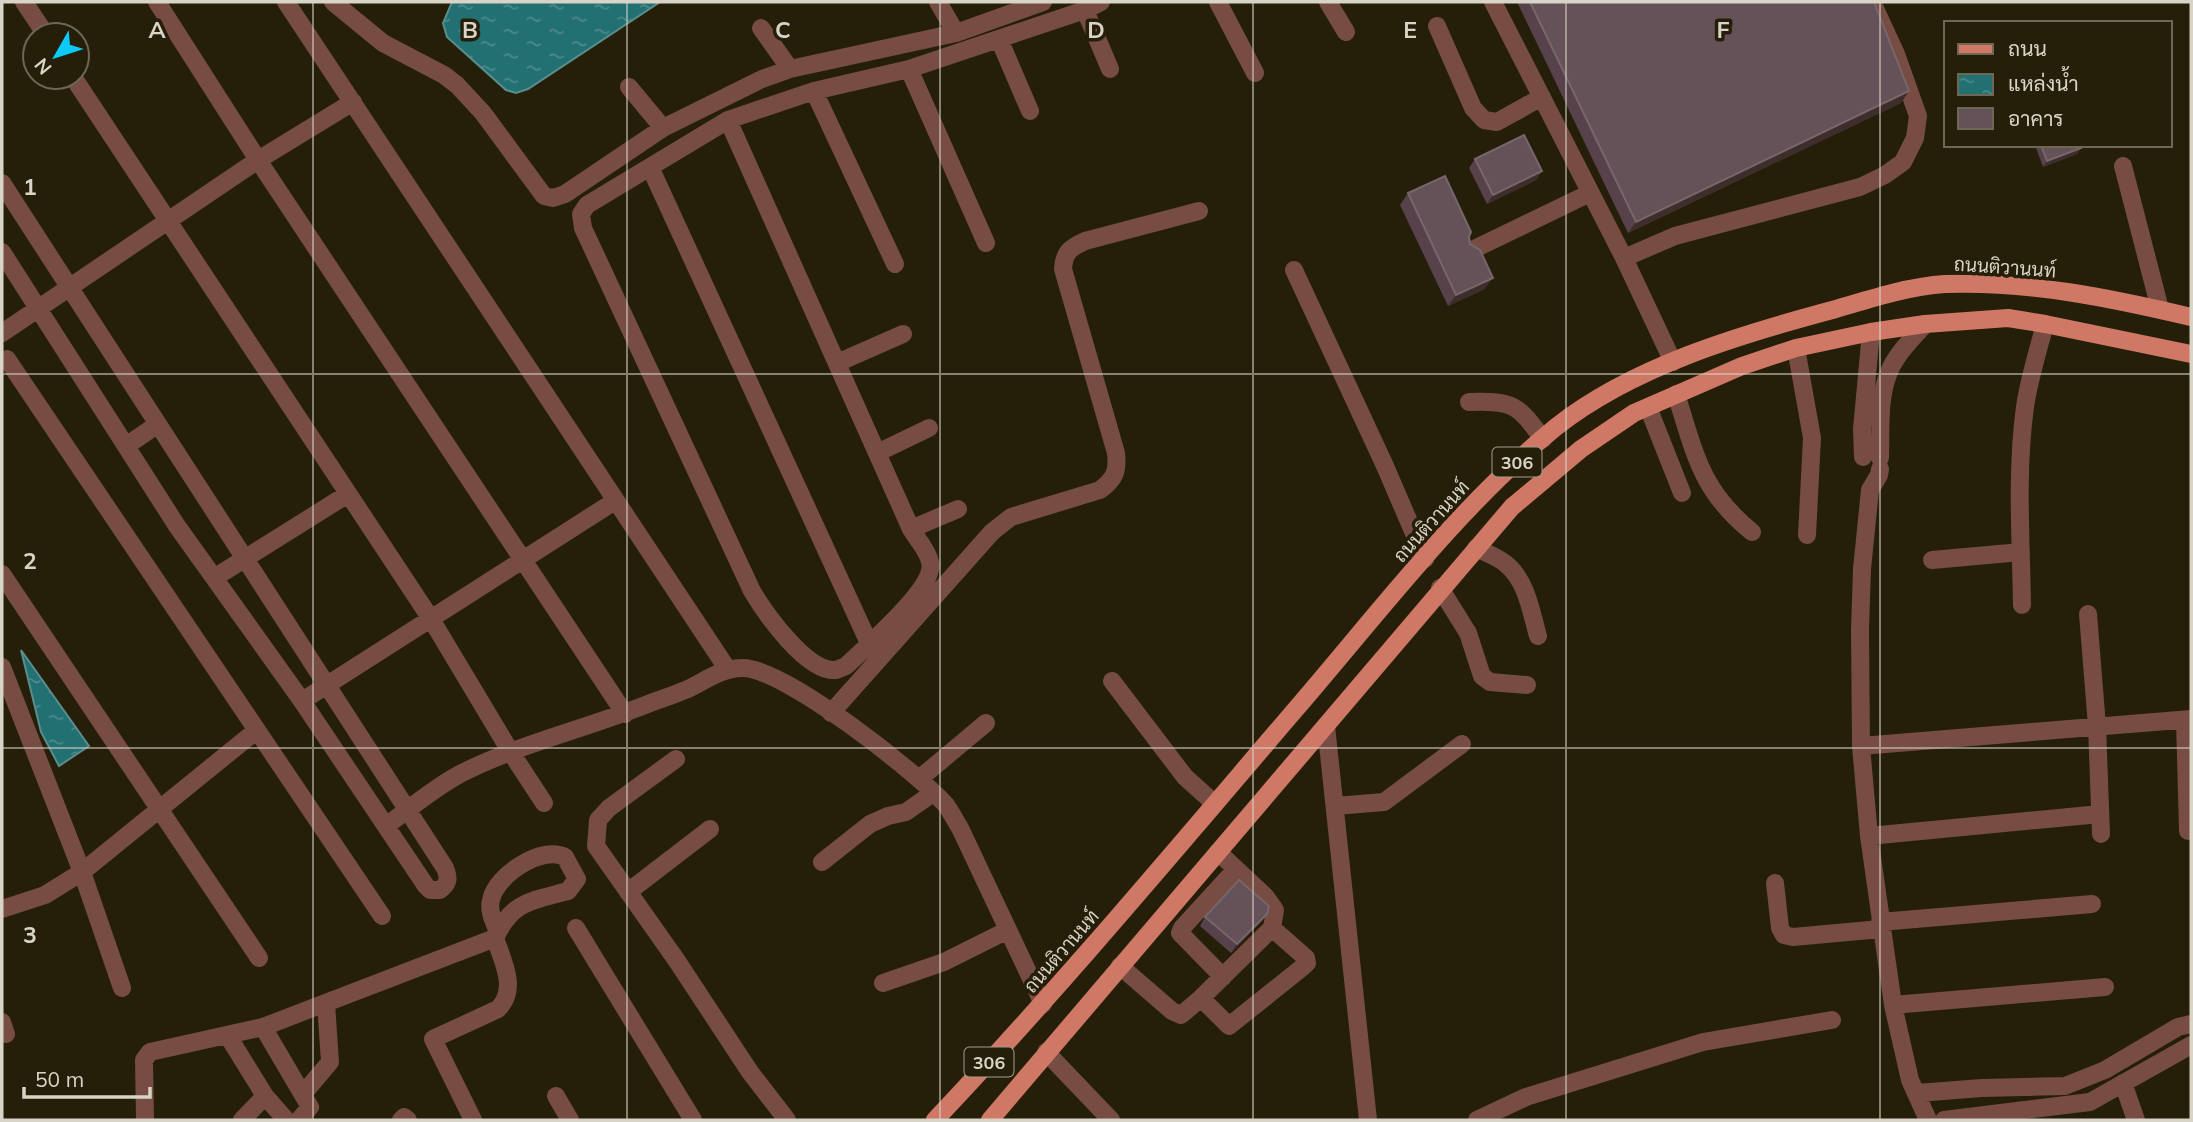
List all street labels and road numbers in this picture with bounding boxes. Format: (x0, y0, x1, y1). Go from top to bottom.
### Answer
street label: ถนนติวานนท์ (1953, 251, 2057, 283)
road number: 306 (1492, 448, 1542, 476)
street label: ถนนติวานนท์ (1388, 475, 1474, 567)
street label: ถนนติวานนท์ (1018, 904, 1104, 998)
road number: 306 (964, 1048, 1014, 1077)

